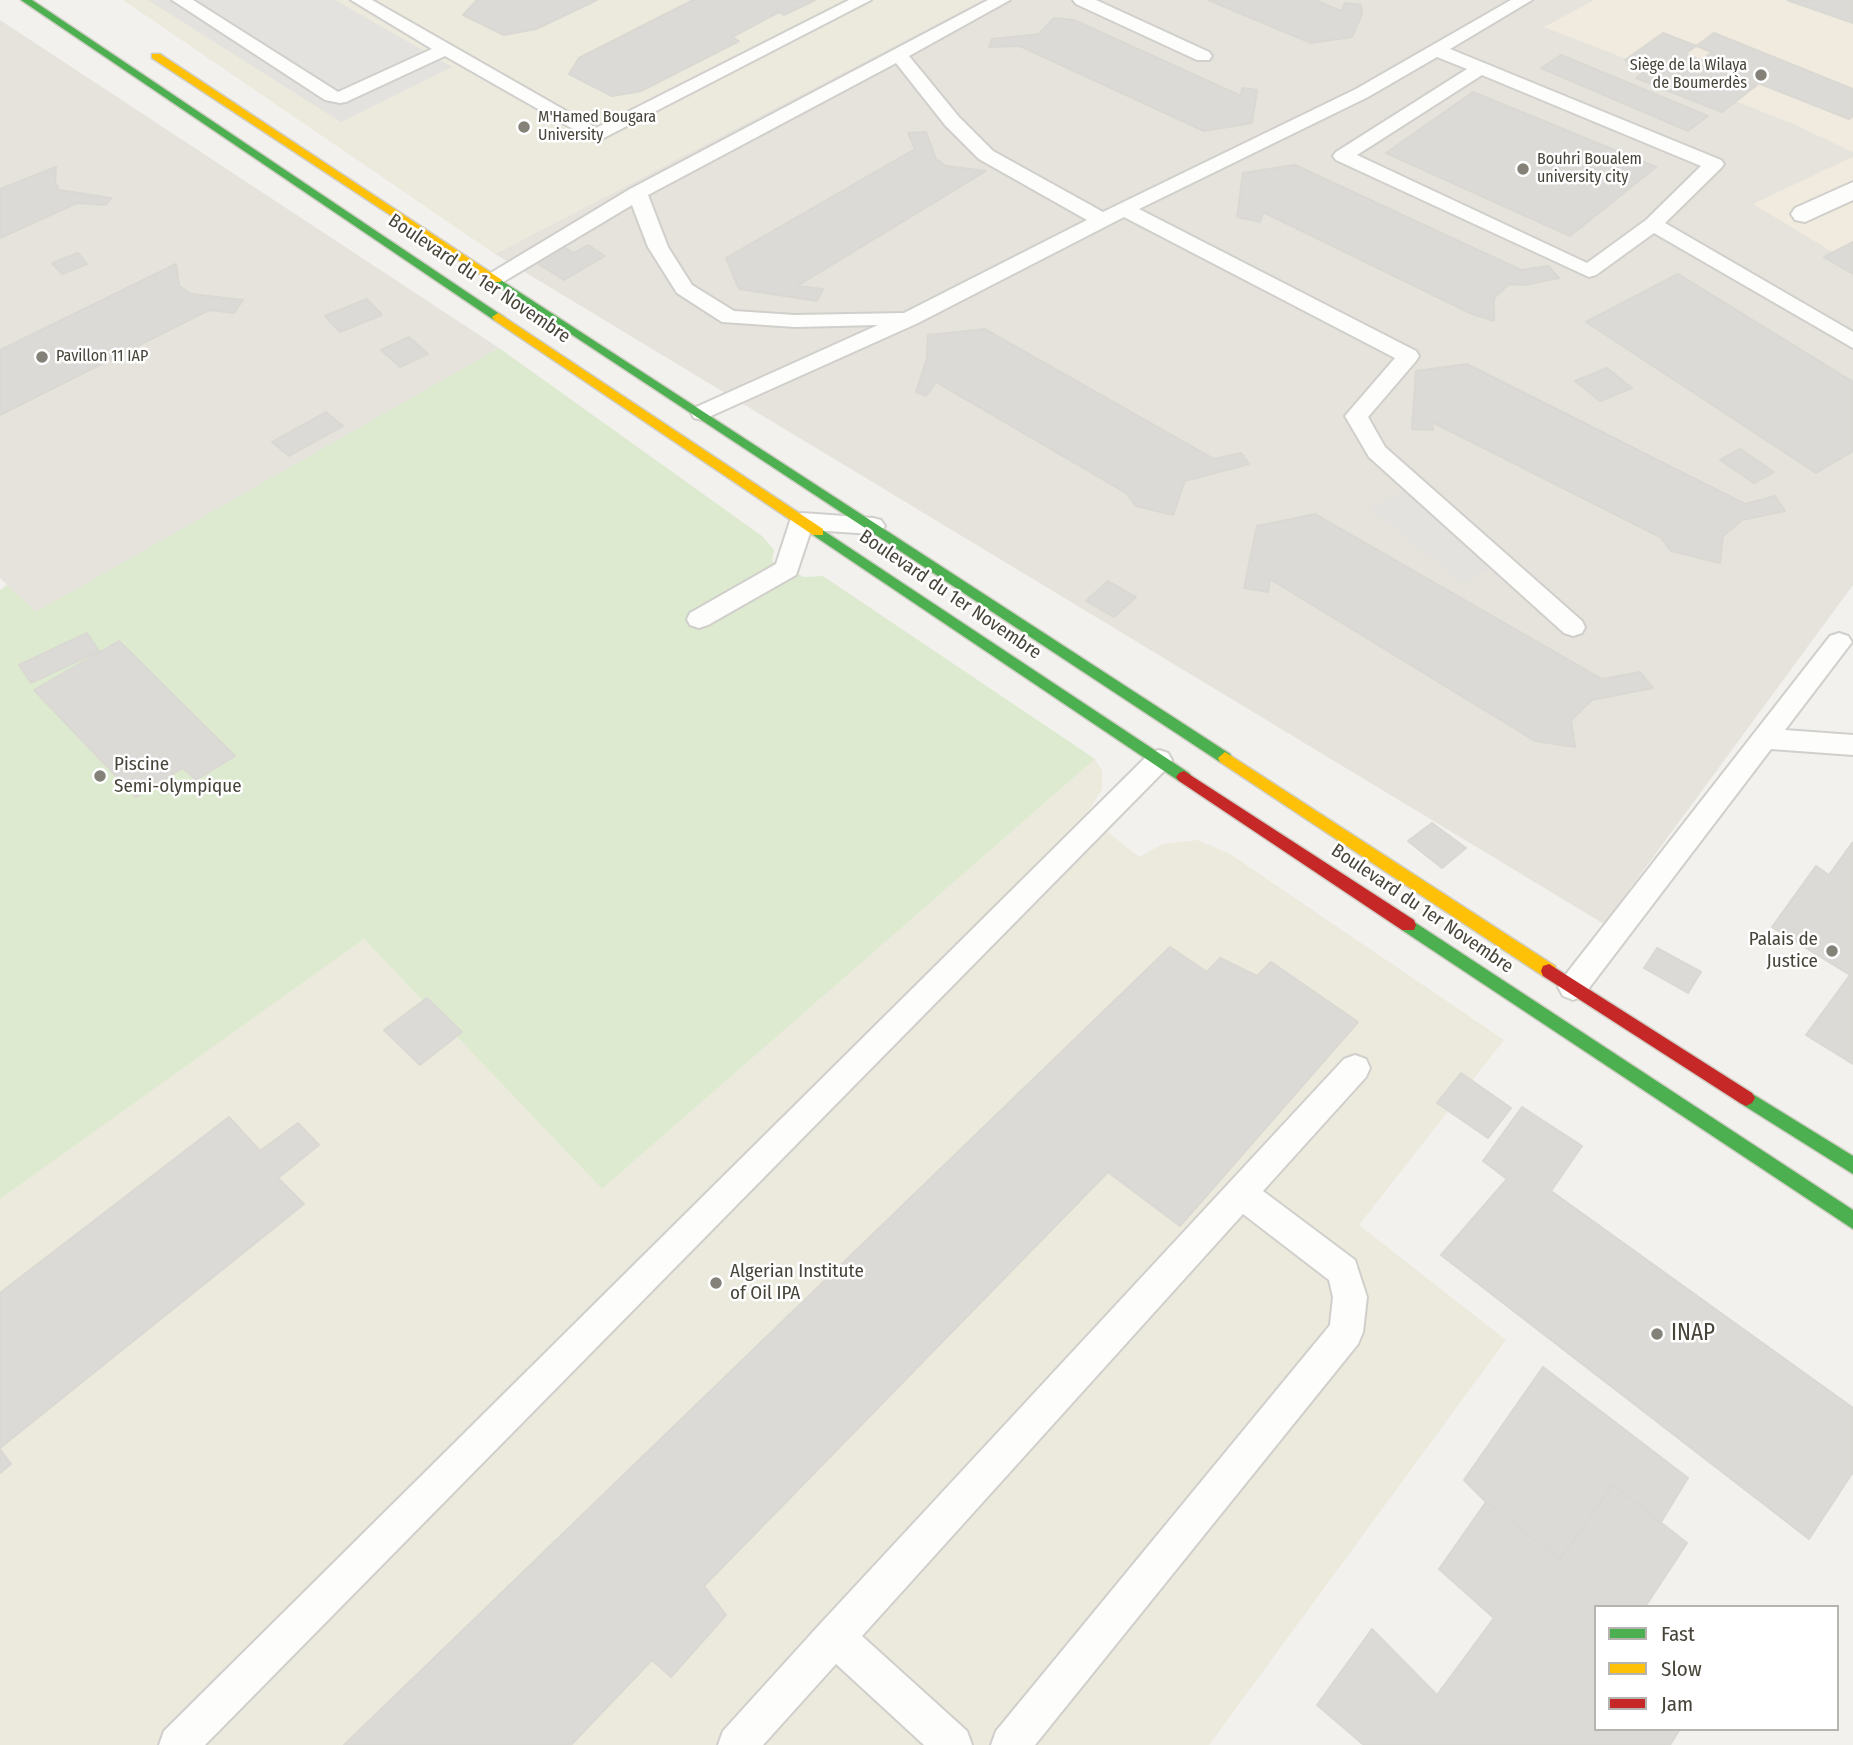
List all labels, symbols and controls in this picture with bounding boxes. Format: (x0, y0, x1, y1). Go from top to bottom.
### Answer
place label: Siège de la Wilaya de Boumerdès (1630, 56, 1747, 94)
marker: Siège de la Wilaya de Boumerdès (1753, 67, 1769, 83)
place label: M'Hamed Bougara University (538, 108, 656, 146)
marker: M'Hamed Bougara University (516, 119, 532, 135)
place label: Bouhri Boualem university city (1537, 150, 1642, 188)
marker: Bouhri Boualem university city (1515, 161, 1531, 177)
street label: Boulevard du 1er Novembre (384, 210, 574, 348)
place label: Pavillon 11 IAP (56, 347, 148, 367)
marker: Pavillon 11 IAP (34, 349, 50, 365)
street label: Boulevard du 1er Novembre (855, 526, 1045, 664)
place label: Piscine Semi-olympique (114, 754, 242, 798)
marker: Piscine Semi-olympique (92, 768, 108, 784)
street label: Boulevard du 1er Novembre (1327, 840, 1517, 978)
place label: Palais de Justice (1749, 929, 1818, 973)
marker: Palais de Justice (1824, 943, 1840, 959)
place label: Algerian Institute of Oil IPA (730, 1261, 864, 1305)
marker: Algerian Institute of Oil IPA (708, 1275, 724, 1291)
place label: INAP (1671, 1320, 1715, 1348)
marker: INAP (1649, 1326, 1665, 1342)
legend (1594, 1605, 1839, 1731)
text: Fast (1661, 1621, 1695, 1647)
text: Slow (1661, 1656, 1702, 1682)
text: Jam (1661, 1691, 1693, 1717)

